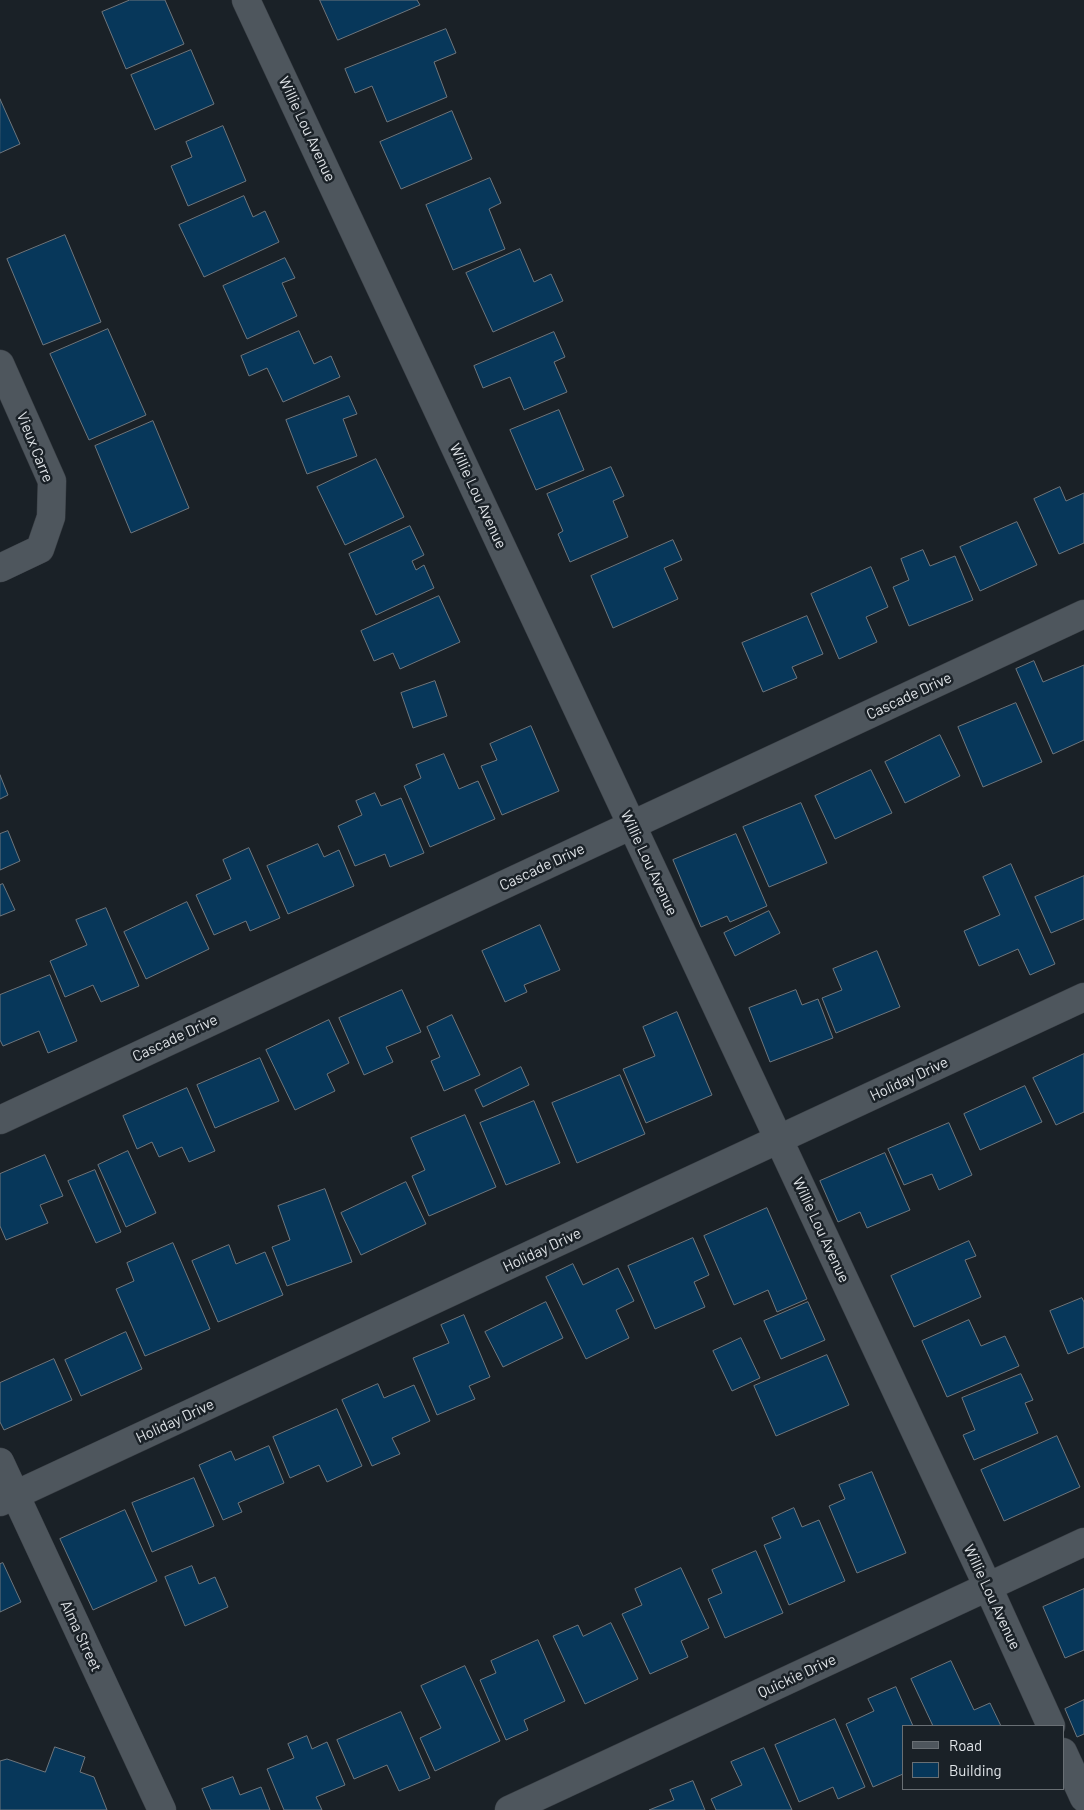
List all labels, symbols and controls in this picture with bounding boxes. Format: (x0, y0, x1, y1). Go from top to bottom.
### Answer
street label: Willie Lou Avenue (275, 73, 339, 185)
street label: Vieux Carre (13, 409, 57, 485)
street label: Willie Lou Avenue (446, 440, 510, 552)
street label: Cascade Drive (864, 668, 954, 724)
street label: Willie Lou Avenue (617, 807, 681, 919)
street label: Cascade Drive (497, 839, 587, 895)
street label: Cascade Drive (130, 1010, 220, 1066)
street label: Holiday Drive (867, 1053, 951, 1105)
street label: Willie Lou Avenue (789, 1174, 853, 1286)
street label: Holiday Drive (500, 1224, 584, 1276)
street label: Holiday Drive (133, 1395, 217, 1447)
street label: Willie Lou Avenue (960, 1541, 1024, 1653)
street label: Alma Street (57, 1597, 105, 1675)
street label: Quickie Drive (755, 1650, 839, 1702)
legend (902, 1725, 1064, 1790)
text: Road (949, 1736, 982, 1754)
text: Building (949, 1761, 1002, 1779)

